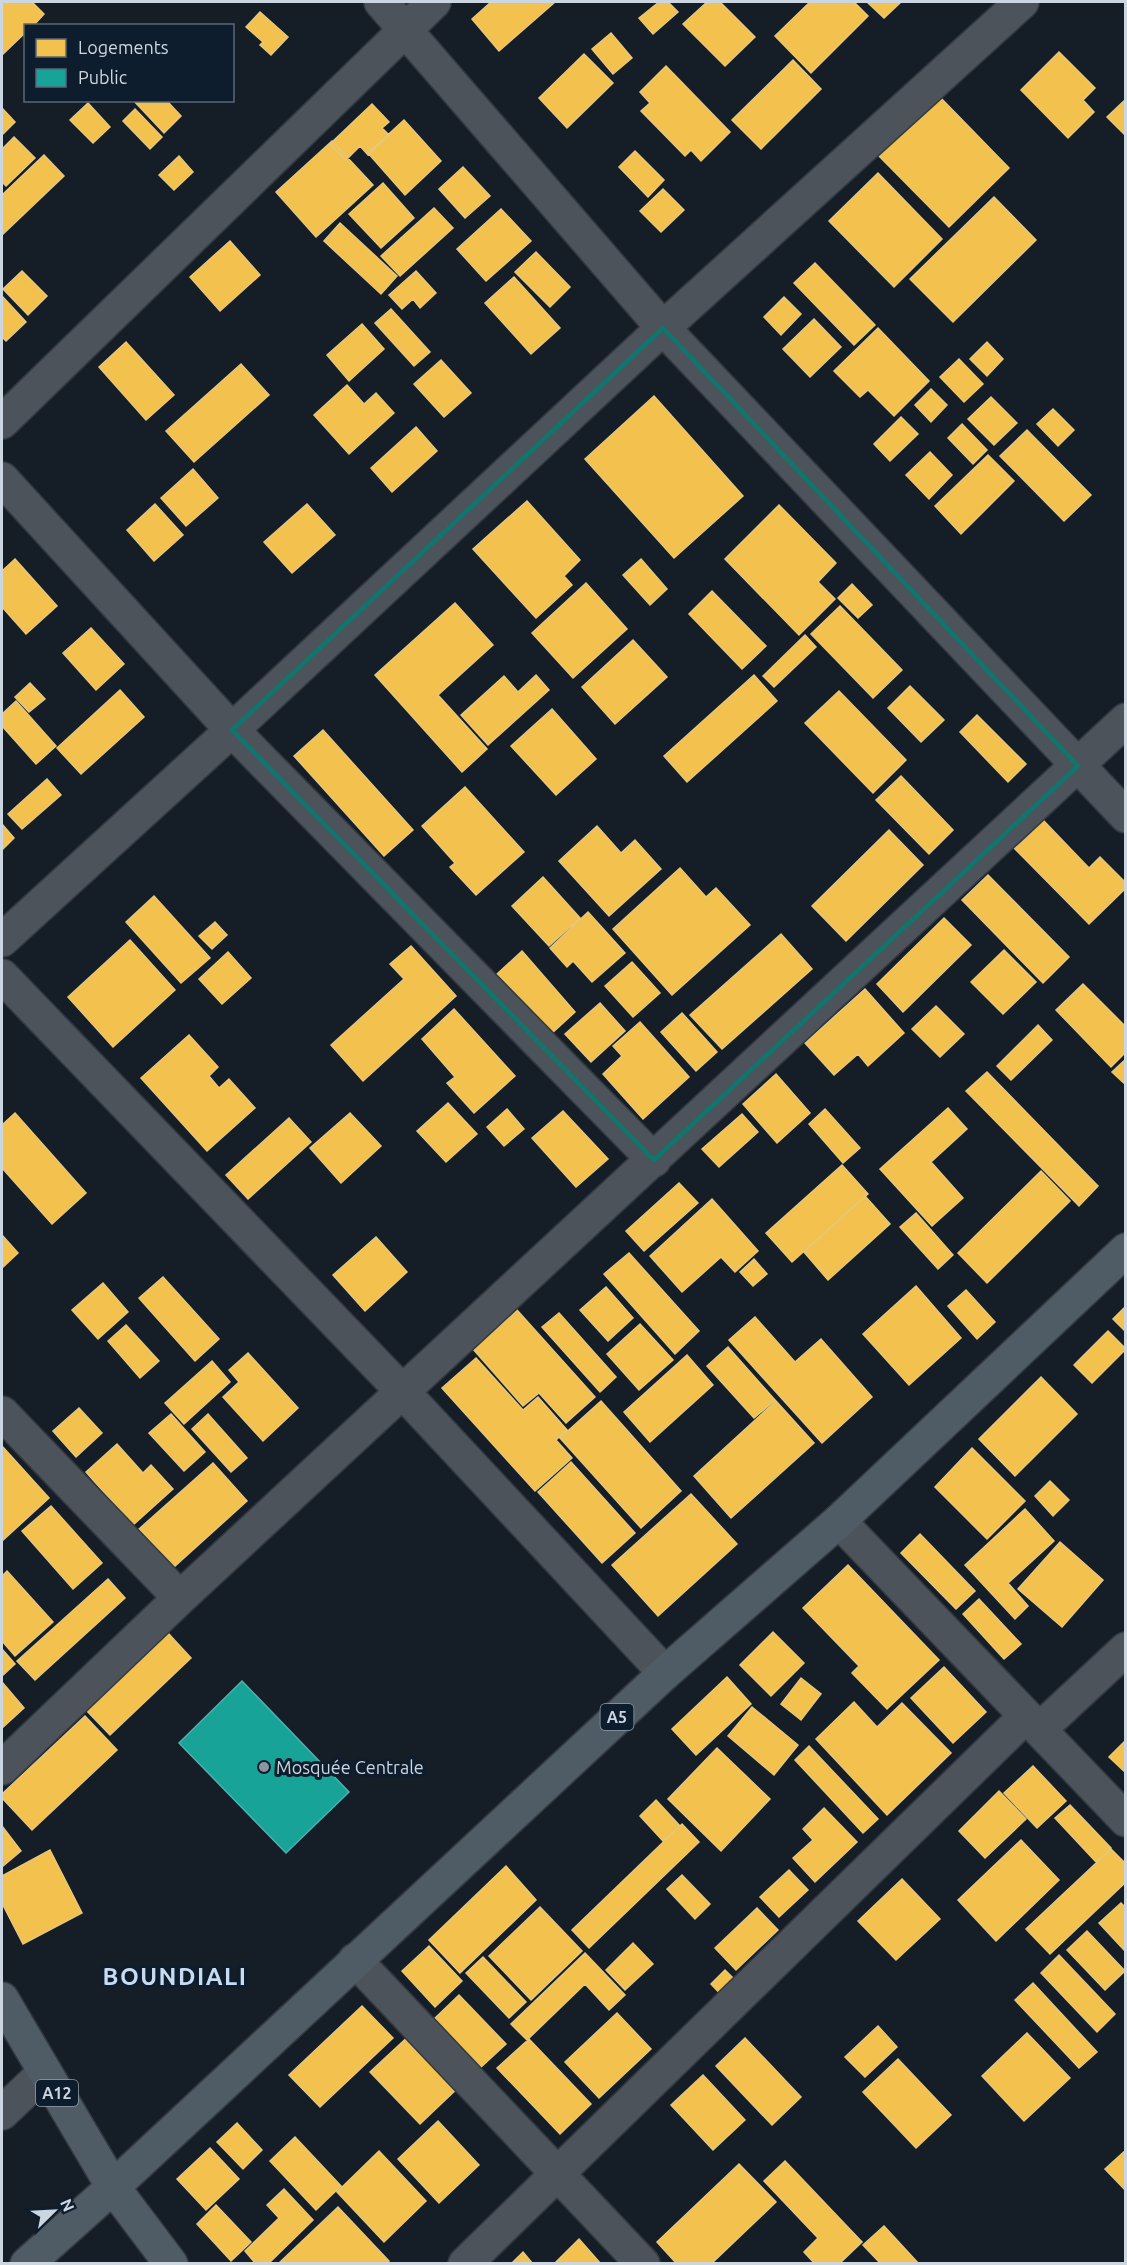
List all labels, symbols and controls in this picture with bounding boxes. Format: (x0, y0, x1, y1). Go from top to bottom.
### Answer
legend (24, 24, 234, 102)
text: Logements (78, 37, 169, 57)
text: Public (78, 67, 127, 87)
road number: A5 (600, 1704, 634, 1730)
place label: Mosquée Centrale (276, 1757, 424, 1777)
marker: Mosquée Centrale (257, 1760, 271, 1774)
district label: BOUNDIALI (102, 1963, 248, 1990)
road number: A12 (36, 2080, 78, 2106)
north arrow (24, 2181, 84, 2241)
text: N (57, 2196, 78, 2214)

